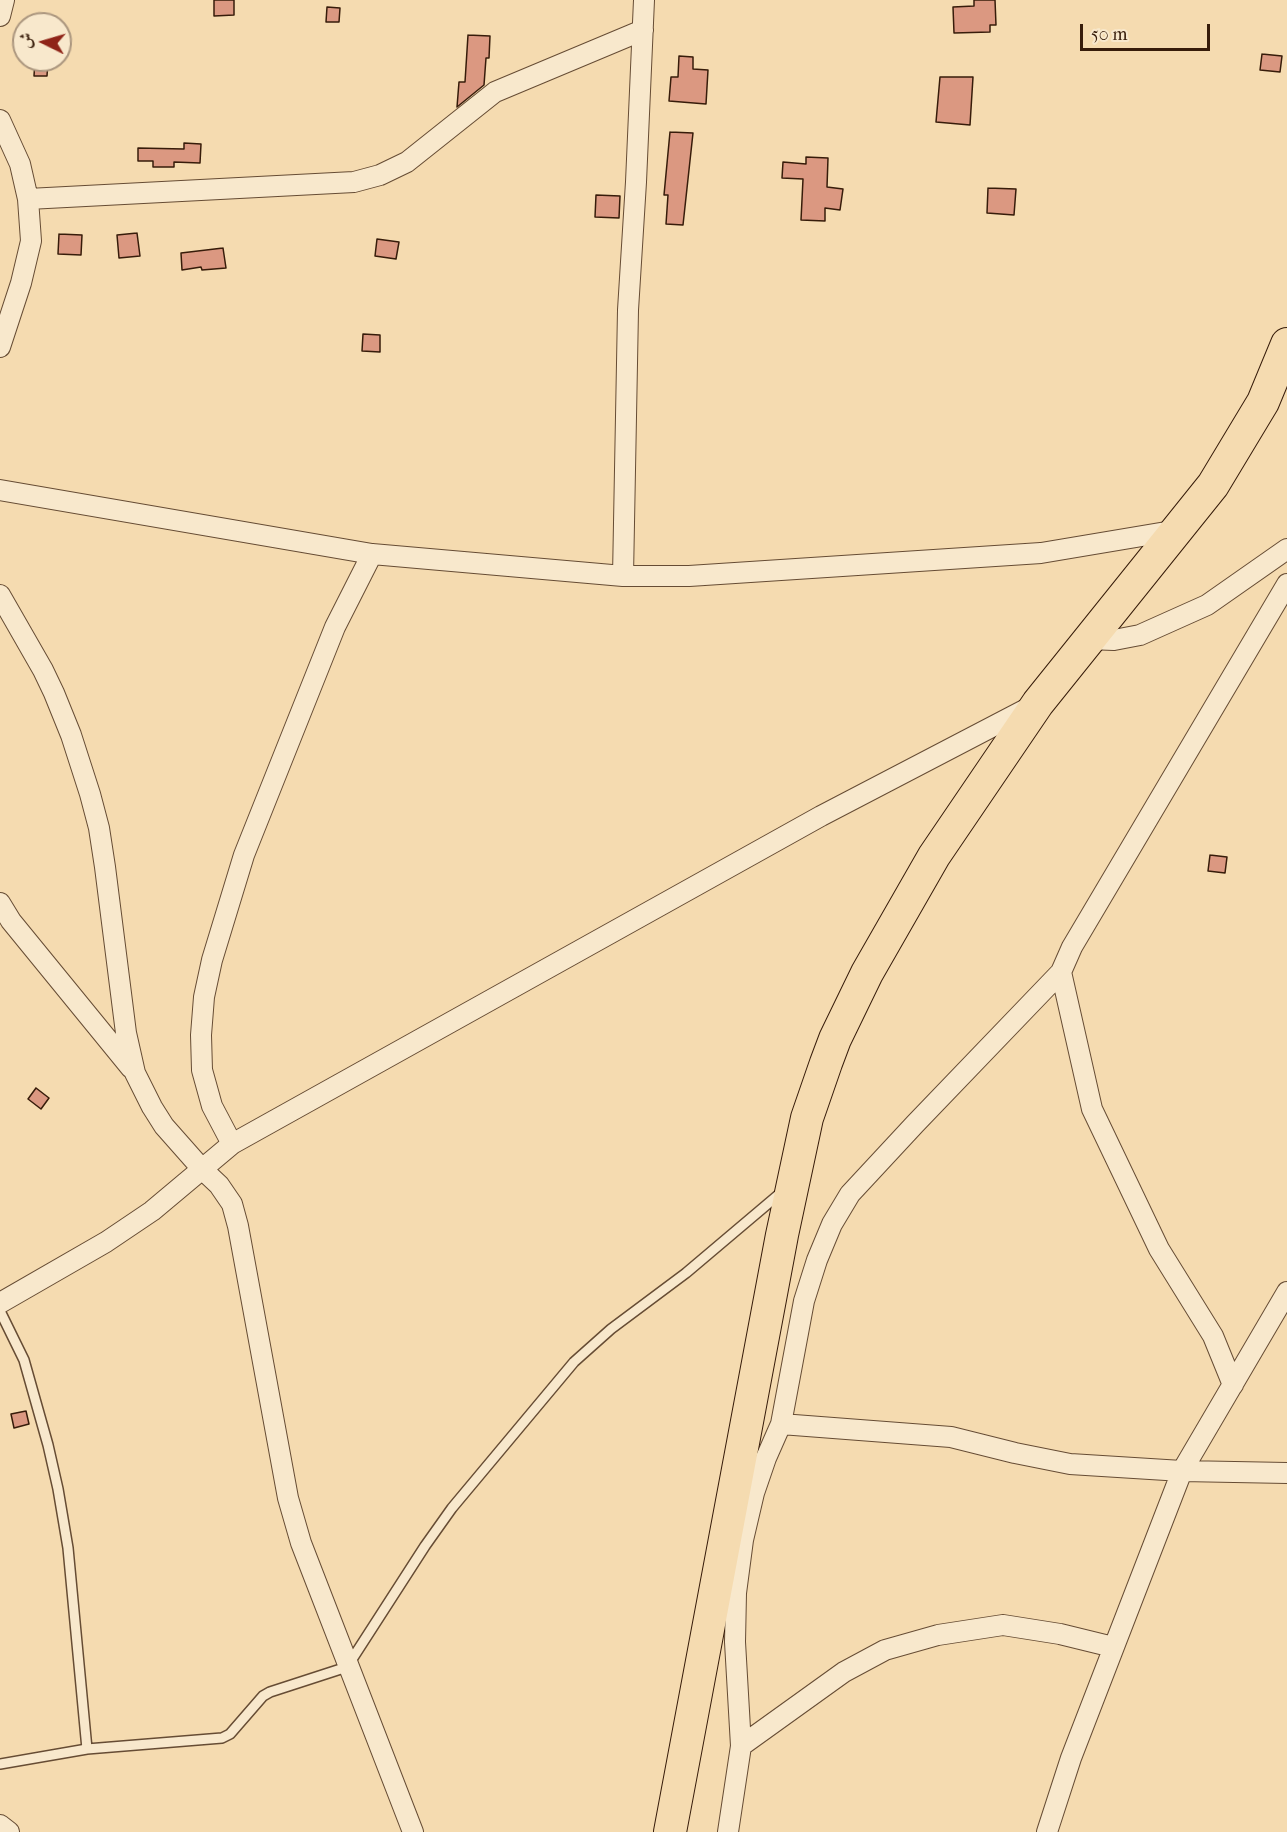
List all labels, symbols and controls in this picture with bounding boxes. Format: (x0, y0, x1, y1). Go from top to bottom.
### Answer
north arrow (12, 12, 72, 72)
scale bar (1083, 12, 1214, 50)
text: 50 m (1091, 24, 1127, 45)
text: ش (15, 32, 36, 49)

